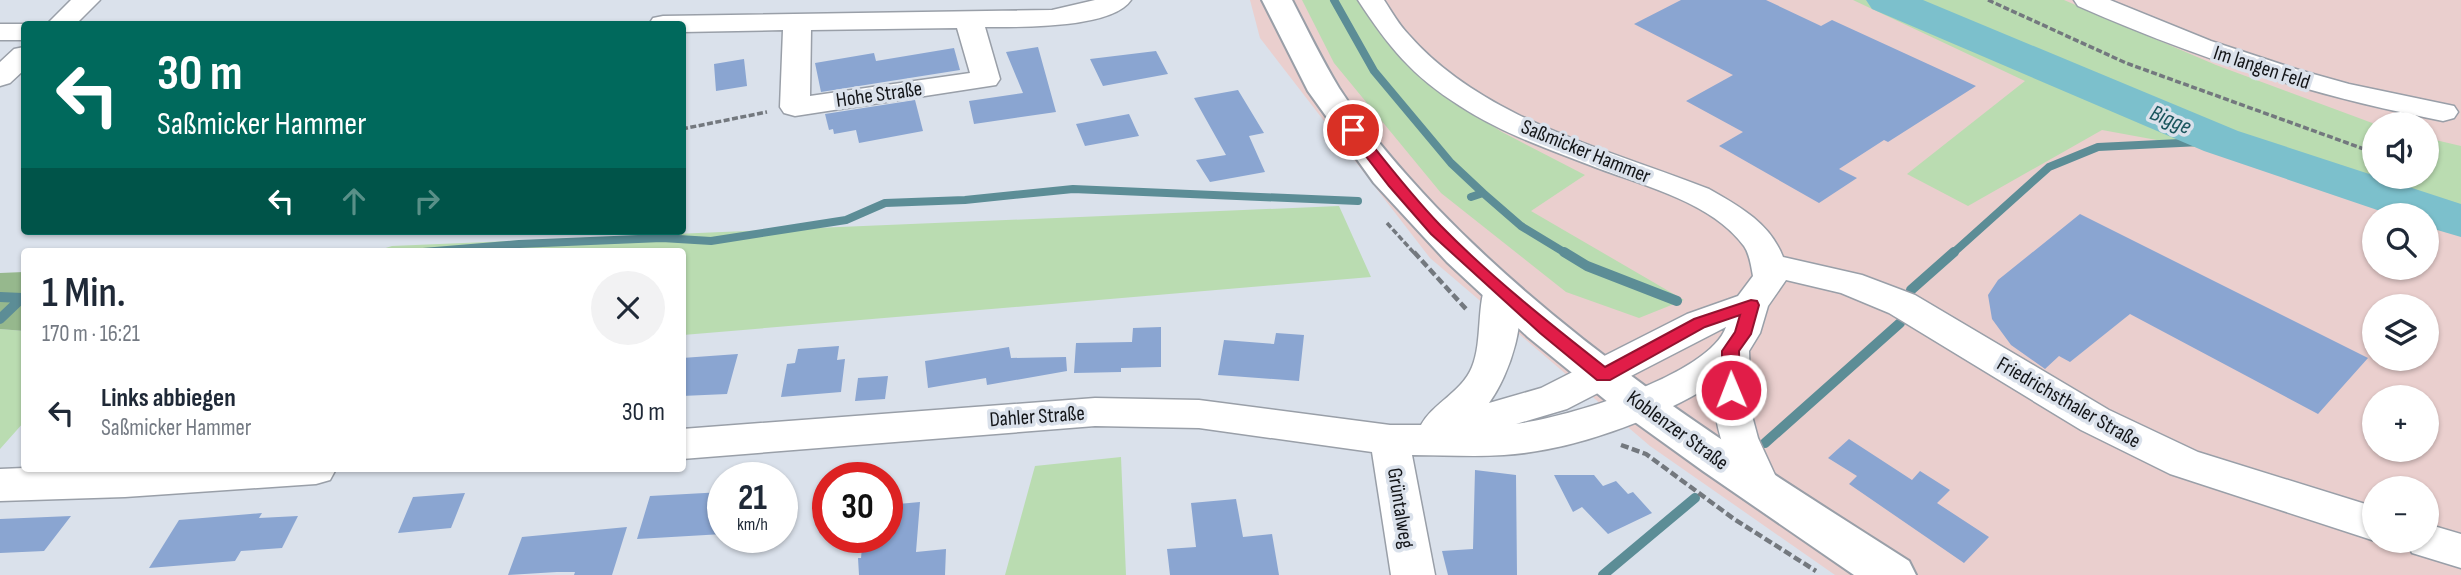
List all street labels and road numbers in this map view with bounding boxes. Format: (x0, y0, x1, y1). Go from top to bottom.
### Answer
street label: Im langen Feld (2210, 40, 2313, 95)
street label: Hohe Straße (834, 76, 924, 113)
street label: Saßmicker Hammer (1517, 114, 1654, 189)
street label: Friedrichsthaler Straße (1993, 351, 2145, 454)
street label: Koblenzer Straße (1622, 385, 1733, 476)
street label: Dahler Straße (989, 401, 1085, 432)
street label: Grüntalweg (1382, 466, 1419, 550)

